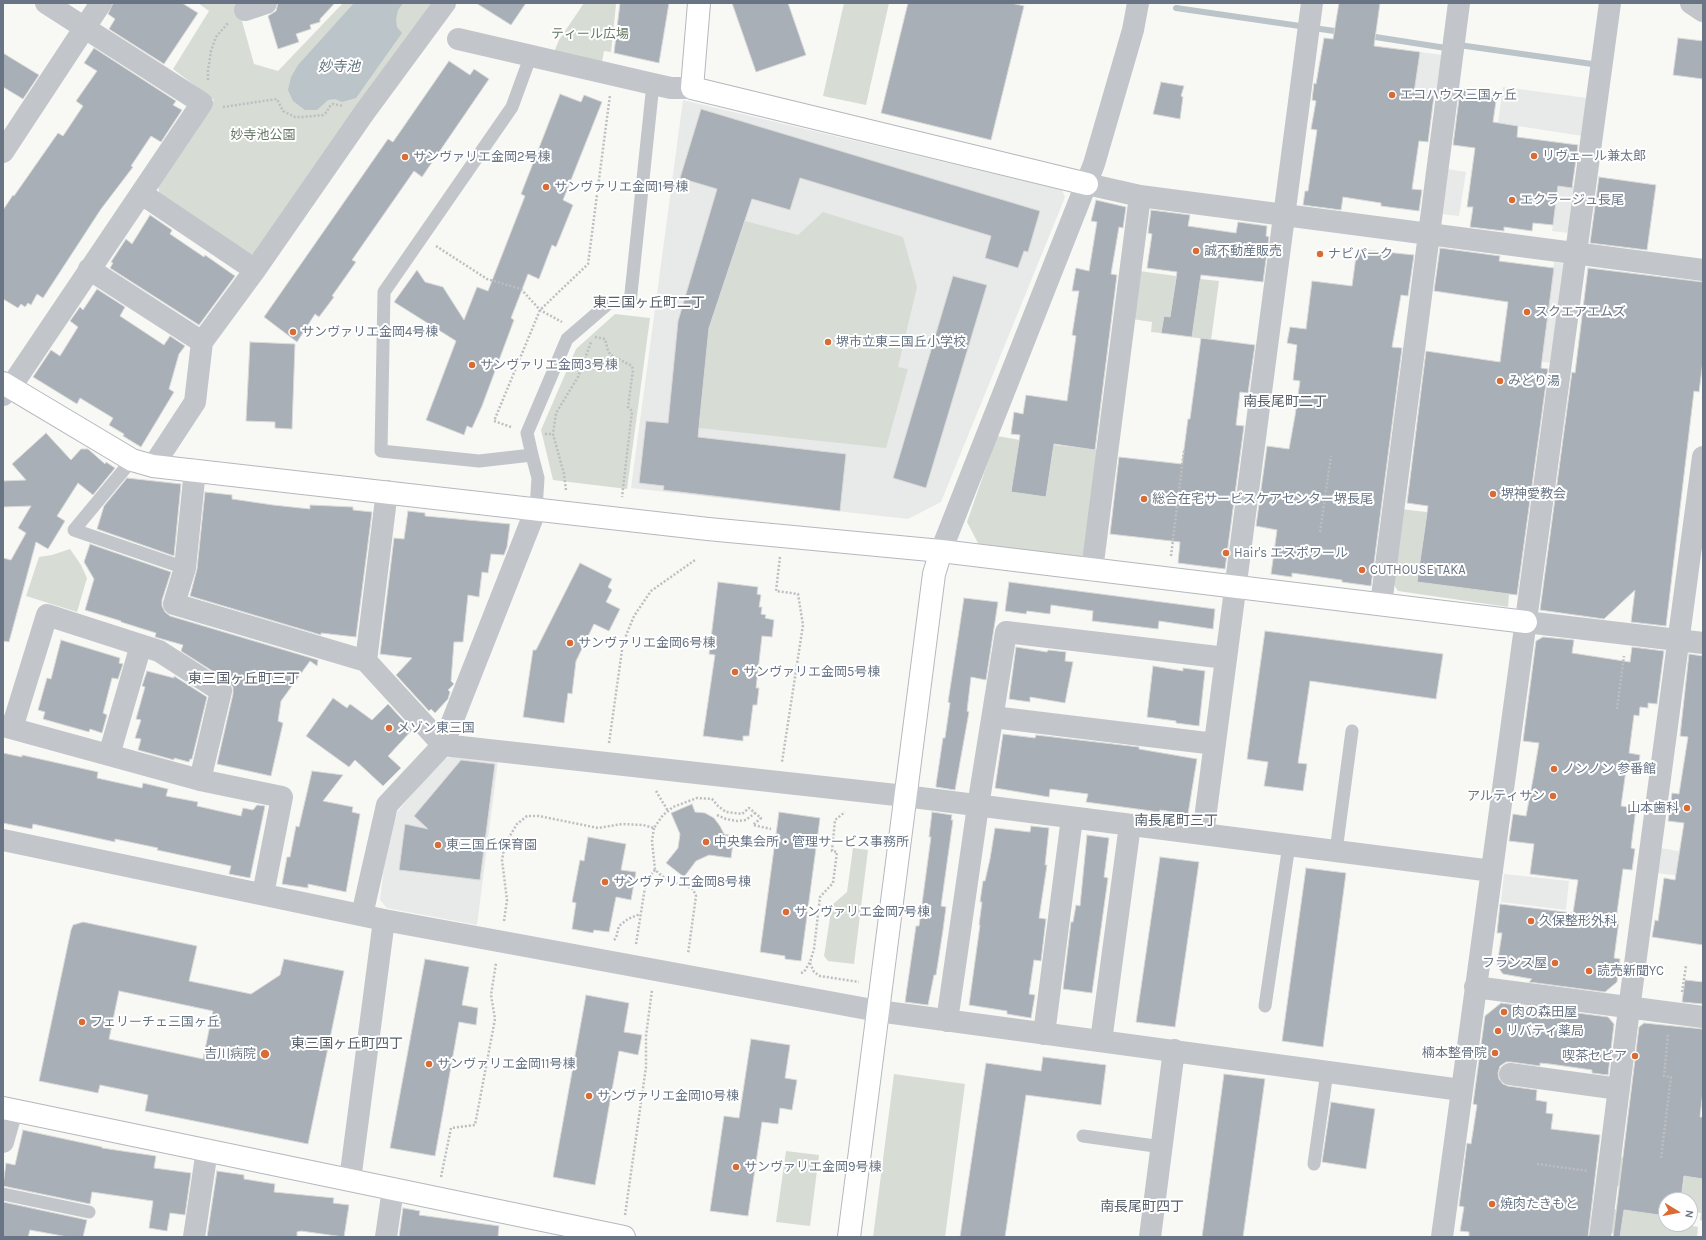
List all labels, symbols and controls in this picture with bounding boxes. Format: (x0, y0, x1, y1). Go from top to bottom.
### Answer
park label: ティール広場 (551, 26, 629, 42)
water label: 妙寺池 (318, 59, 360, 75)
place label: エコハウス三国ヶ丘 (1400, 87, 1517, 103)
marker: エコハウス三国ヶ丘 (1387, 90, 1397, 100)
park label: 妙寺池公園 (231, 127, 295, 143)
place label: リヴェール兼太郎 (1542, 148, 1646, 164)
place label: サンヴァリエ金岡2号棟 (413, 149, 551, 165)
marker: リヴェール兼太郎 (1529, 151, 1539, 161)
marker: サンヴァリエ金岡2号棟 (400, 152, 410, 162)
place label: サンヴァリエ金岡1号棟 (554, 179, 688, 195)
marker: サンヴァリエ金岡1号棟 (541, 182, 551, 192)
place label: エクラージュ長尾 (1520, 192, 1624, 208)
marker: エクラージュ長尾 (1507, 195, 1517, 205)
place label: 誠不動産販売 (1204, 243, 1282, 259)
marker: 誠不動産販売 (1191, 246, 1201, 256)
place label: ナビパーク (1328, 246, 1393, 262)
marker: ナビパーク (1315, 249, 1325, 259)
district label: 東三国ヶ丘町二丁 (593, 295, 705, 311)
place label: スクエアエムズ (1535, 304, 1626, 320)
marker: スクエアエムズ (1522, 307, 1532, 317)
place label: サンヴァリエ金岡4号棟 (301, 324, 438, 340)
marker: サンヴァリエ金岡4号棟 (288, 327, 298, 337)
place label: 堺市立東三国丘小学校 (836, 334, 966, 350)
marker: 堺市立東三国丘小学校 (823, 337, 833, 347)
place label: サンヴァリエ金岡3号棟 (480, 357, 618, 373)
marker: サンヴァリエ金岡3号棟 (467, 360, 477, 370)
place label: みどり湯 (1508, 373, 1560, 389)
marker: みどり湯 (1495, 376, 1505, 386)
district label: 南長尾町二丁 (1243, 394, 1327, 410)
place label: 堺神愛教会 (1501, 486, 1566, 502)
marker: 堺神愛教会 (1488, 489, 1498, 499)
place label: 総合在宅サービスケアセンター堺長尾 (1152, 491, 1373, 507)
marker: 総合在宅サービスケアセンター堺長尾 (1139, 494, 1149, 504)
place label: Hair's エスポワール (1234, 545, 1348, 561)
marker: Hair's エスポワール (1221, 548, 1231, 558)
place label: CUTHOUSE TAKA (1370, 562, 1466, 578)
marker: CUTHOUSE TAKA (1357, 565, 1367, 575)
place label: サンヴァリエ金岡6号棟 (578, 635, 715, 651)
marker: サンヴァリエ金岡6号棟 (565, 638, 575, 648)
place label: サンヴァリエ金岡5号棟 (743, 664, 880, 680)
marker: サンヴァリエ金岡5号棟 (730, 667, 740, 677)
district label: 東三国ヶ丘町三丁 (188, 671, 300, 687)
place label: メゾン東三国 (397, 720, 475, 736)
marker: メゾン東三国 (384, 723, 394, 733)
place label: ノンノン 参番館 (1562, 761, 1656, 777)
marker: ノンノン 参番館 (1549, 764, 1559, 774)
place label: アルティサン (1467, 788, 1545, 804)
marker: アルティサン (1548, 791, 1558, 801)
place label: 山本歯科 (1627, 800, 1679, 816)
marker: 山本歯科 (1682, 803, 1692, 813)
district label: 南長尾町三丁 (1134, 813, 1218, 829)
place label: 中央集会所・管理サービス事務所 (714, 834, 909, 850)
place label: 東三国丘保育園 (446, 837, 537, 853)
marker: 中央集会所・管理サービス事務所 (701, 837, 711, 847)
marker: 東三国丘保育園 (433, 840, 443, 850)
place label: サンヴァリエ金岡8号棟 (613, 874, 751, 890)
marker: サンヴァリエ金岡8号棟 (600, 877, 610, 887)
place label: サンヴァリエ金岡7号棟 (794, 904, 930, 920)
marker: サンヴァリエ金岡7号棟 (781, 907, 791, 917)
place label: 久保整形外科 (1539, 913, 1617, 929)
marker: 久保整形外科 (1526, 916, 1536, 926)
place label: フランス屋 (1482, 955, 1547, 971)
marker: フランス屋 (1550, 958, 1560, 968)
place label: 読売新聞YC (1597, 963, 1664, 979)
marker: 読売新聞YC (1584, 966, 1594, 976)
place label: 肉の森田屋 (1512, 1004, 1577, 1020)
marker: 肉の森田屋 (1499, 1007, 1509, 1017)
place label: フェリーチェ三国ヶ丘 (90, 1014, 220, 1030)
marker: フェリーチェ三国ヶ丘 (77, 1017, 87, 1027)
place label: リバティ薬局 (1506, 1023, 1584, 1039)
marker: リバティ薬局 (1493, 1026, 1503, 1036)
district label: 東三国ヶ丘町四丁 (291, 1036, 403, 1052)
place label: 楠本整骨院 (1422, 1045, 1487, 1061)
place label: 吉川病院 (204, 1046, 256, 1062)
marker: 吉川病院 (259, 1048, 271, 1060)
marker: 楠本整骨院 (1490, 1048, 1500, 1058)
place label: 喫茶セピア (1562, 1048, 1627, 1064)
marker: 喫茶セピア (1630, 1051, 1640, 1061)
place label: サンヴァリエ金岡11号棟 (437, 1056, 576, 1072)
marker: サンヴァリエ金岡11号棟 (424, 1059, 434, 1069)
place label: サンヴァリエ金岡10号棟 (597, 1088, 739, 1104)
marker: サンヴァリエ金岡10号棟 (584, 1091, 594, 1101)
place label: サンヴァリエ金岡9号棟 (744, 1159, 882, 1175)
marker: サンヴァリエ金岡9号棟 (731, 1162, 741, 1172)
north arrow (1658, 1192, 1698, 1232)
place label: 焼肉たきもと (1500, 1196, 1578, 1212)
district label: 南長尾町四丁 (1100, 1199, 1184, 1215)
marker: 焼肉たきもと (1487, 1199, 1497, 1209)
text: N (1682, 1209, 1696, 1219)

